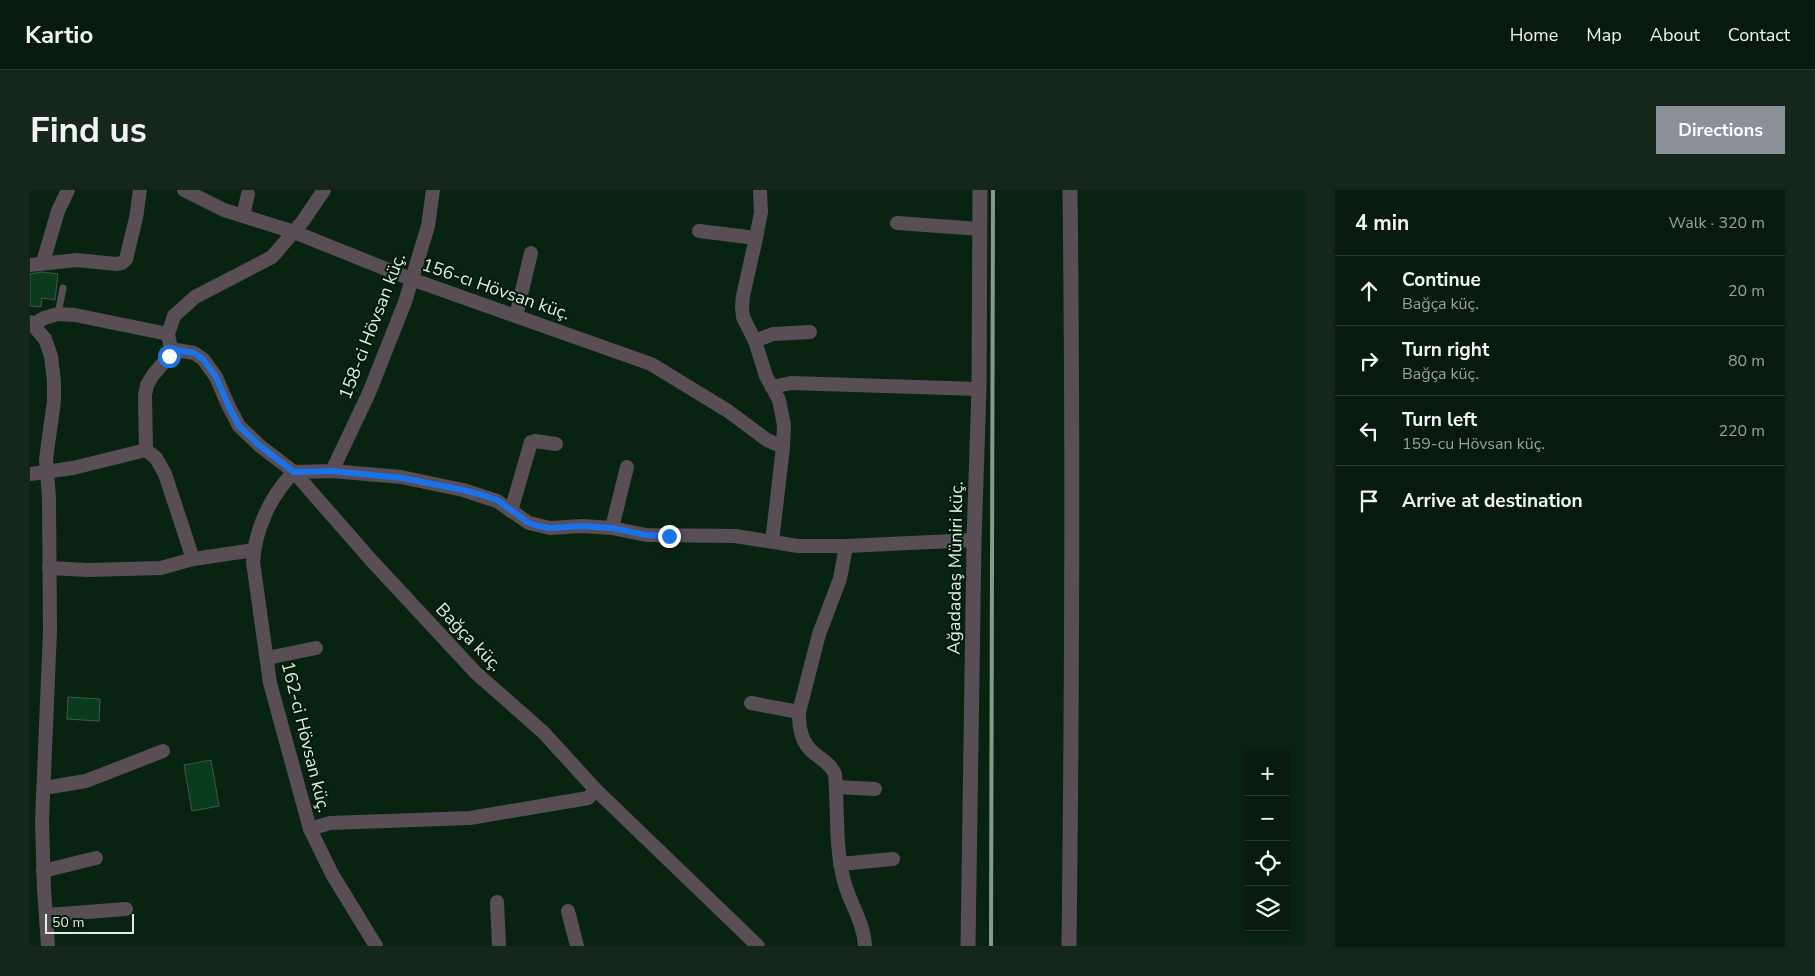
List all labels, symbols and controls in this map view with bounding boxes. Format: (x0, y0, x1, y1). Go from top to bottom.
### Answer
text: Kartio (25, 19, 93, 51)
text: Home (1510, 23, 1558, 47)
text: Map (1586, 23, 1622, 47)
text: About (1650, 23, 1700, 47)
text: Contact (1728, 23, 1790, 47)
button: Directions (1656, 106, 1785, 154)
text: Find us (30, 107, 147, 154)
text: 4 min (1355, 209, 1409, 237)
text: Walk · 320 m (1669, 212, 1765, 234)
street label: 158-ci Hövsan küç. (333, 249, 411, 403)
street label: 156-cı Hövsan küç. (419, 252, 573, 326)
text: Continue (1402, 267, 1481, 293)
icon: ahead (1355, 277, 1383, 305)
text: 20 m (1728, 280, 1765, 302)
text: Bağça küç. (1402, 293, 1479, 315)
text: Turn right (1402, 337, 1489, 363)
route start (158, 345, 181, 368)
icon: right (1355, 347, 1383, 375)
text: 80 m (1728, 350, 1765, 372)
text: Bağça küç. (1402, 363, 1479, 385)
text: Turn left (1402, 407, 1477, 433)
icon: left (1355, 417, 1383, 445)
text: 220 m (1718, 420, 1765, 442)
text: 159-cu Hövsan küç. (1402, 433, 1545, 455)
street label: Ağadadaş Müniri küç. (941, 481, 969, 655)
icon: arrive (1355, 487, 1383, 515)
text: Arrive at destination (1402, 488, 1583, 514)
route end (658, 525, 681, 548)
street label: Bağça küç. (430, 598, 508, 676)
street label: 162-ci Hövsan küç. (276, 659, 336, 815)
map controls (1245, 751, 1290, 931)
button: + (1245, 751, 1290, 796)
button: − (1245, 796, 1290, 841)
button: locate (1245, 841, 1290, 886)
button: layers (1245, 886, 1290, 931)
scale bar (45, 911, 134, 934)
text: 50 m (52, 913, 84, 932)

